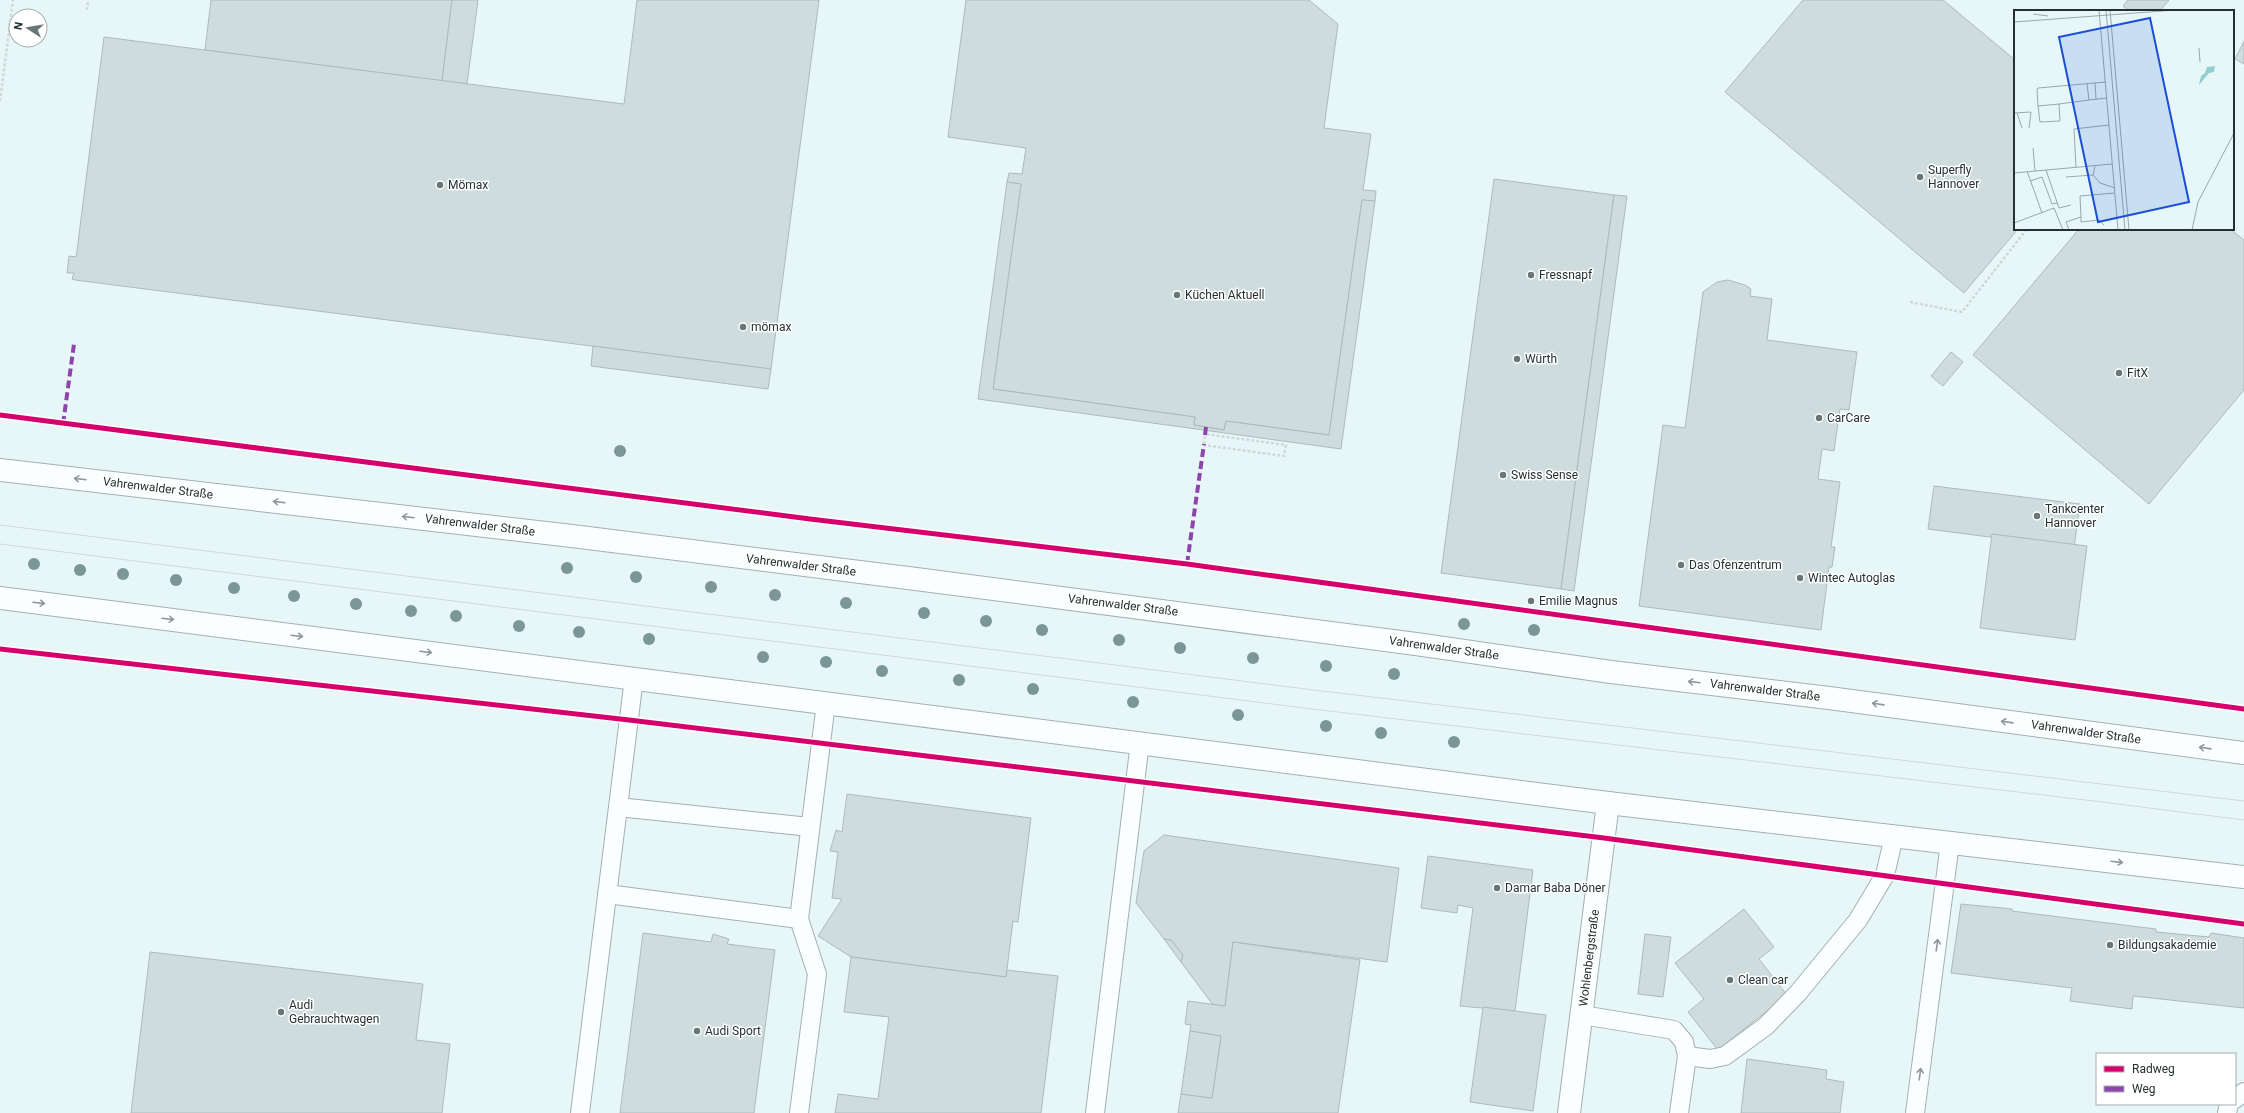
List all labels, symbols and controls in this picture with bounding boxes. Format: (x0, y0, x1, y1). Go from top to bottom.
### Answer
north arrow (8, 8, 48, 48)
inset map (2014, 10, 2234, 230)
text: N (12, 21, 26, 31)
place label: Superfly Hannover (1928, 163, 1979, 191)
marker: Superfly Hannover (1915, 172, 1925, 182)
place label: Mömax (448, 178, 488, 192)
marker: Mömax (435, 180, 445, 190)
place label: Fressnapf (1539, 268, 1593, 282)
marker: Fressnapf (1526, 270, 1536, 280)
place label: Küchen Aktuell (1185, 288, 1265, 302)
marker: Küchen Aktuell (1172, 290, 1182, 300)
place label: mömax (751, 320, 791, 334)
marker: mömax (738, 322, 748, 332)
place label: Würth (1525, 352, 1557, 366)
marker: Würth (1512, 354, 1522, 364)
place label: FitX (2127, 366, 2148, 380)
marker: FitX (2114, 368, 2124, 378)
place label: CarCare (1827, 411, 1870, 425)
marker: CarCare (1814, 413, 1824, 423)
place label: Swiss Sense (1511, 468, 1578, 482)
marker: Swiss Sense (1498, 470, 1508, 480)
street label: Vahrenwalder Straße (102, 474, 214, 502)
one-way arrow (74, 475, 87, 483)
one-way arrow (273, 498, 286, 506)
place label: Tankcenter Hannover (2045, 502, 2104, 530)
street label: Vahrenwalder Straße (424, 511, 536, 539)
marker: Tankcenter Hannover (2032, 511, 2042, 521)
one-way arrow (402, 513, 415, 521)
street label: Vahrenwalder Straße (745, 551, 857, 579)
place label: Das Ofenzentrum (1689, 558, 1782, 572)
marker: Das Ofenzentrum (1676, 560, 1686, 570)
place label: Wintec Autoglas (1808, 571, 1895, 585)
marker: Wintec Autoglas (1795, 573, 1805, 583)
street label: Vahrenwalder Straße (1067, 591, 1179, 619)
place label: Emilie Magnus (1539, 594, 1618, 608)
marker: Emilie Magnus (1526, 596, 1536, 606)
one-way arrow (32, 599, 45, 607)
one-way arrow (161, 615, 174, 623)
one-way arrow (290, 632, 303, 639)
street label: Vahrenwalder Straße (1388, 633, 1500, 663)
one-way arrow (419, 648, 432, 656)
street label: Vahrenwalder Straße (1709, 676, 1821, 704)
one-way arrow (1688, 678, 1701, 686)
one-way arrow (1872, 701, 1885, 708)
street label: Vahrenwalder Straße (2030, 717, 2142, 747)
one-way arrow (2001, 718, 2014, 725)
one-way arrow (2199, 744, 2212, 752)
one-way arrow (2110, 858, 2123, 866)
place label: Damar Baba Döner (1505, 881, 1606, 895)
marker: Damar Baba Döner (1492, 883, 1502, 893)
street label: Wohlenbergstraße (1576, 909, 1602, 1007)
place label: Bildungsakademie (2118, 938, 2216, 952)
one-way arrow (1933, 939, 1941, 952)
marker: Bildungsakademie (2105, 940, 2115, 950)
place label: Clean car (1738, 973, 1788, 987)
marker: Clean car (1725, 975, 1735, 985)
place label: Audi Gebrauchtwagen (289, 998, 379, 1026)
marker: Audi Gebrauchtwagen (276, 1007, 286, 1017)
place label: Audi Sport (705, 1024, 761, 1038)
marker: Audi Sport (692, 1026, 702, 1036)
legend (2096, 1053, 2236, 1105)
text: Radweg (2132, 1062, 2175, 1076)
one-way arrow (1916, 1068, 1923, 1081)
text: Weg (2132, 1082, 2156, 1096)

